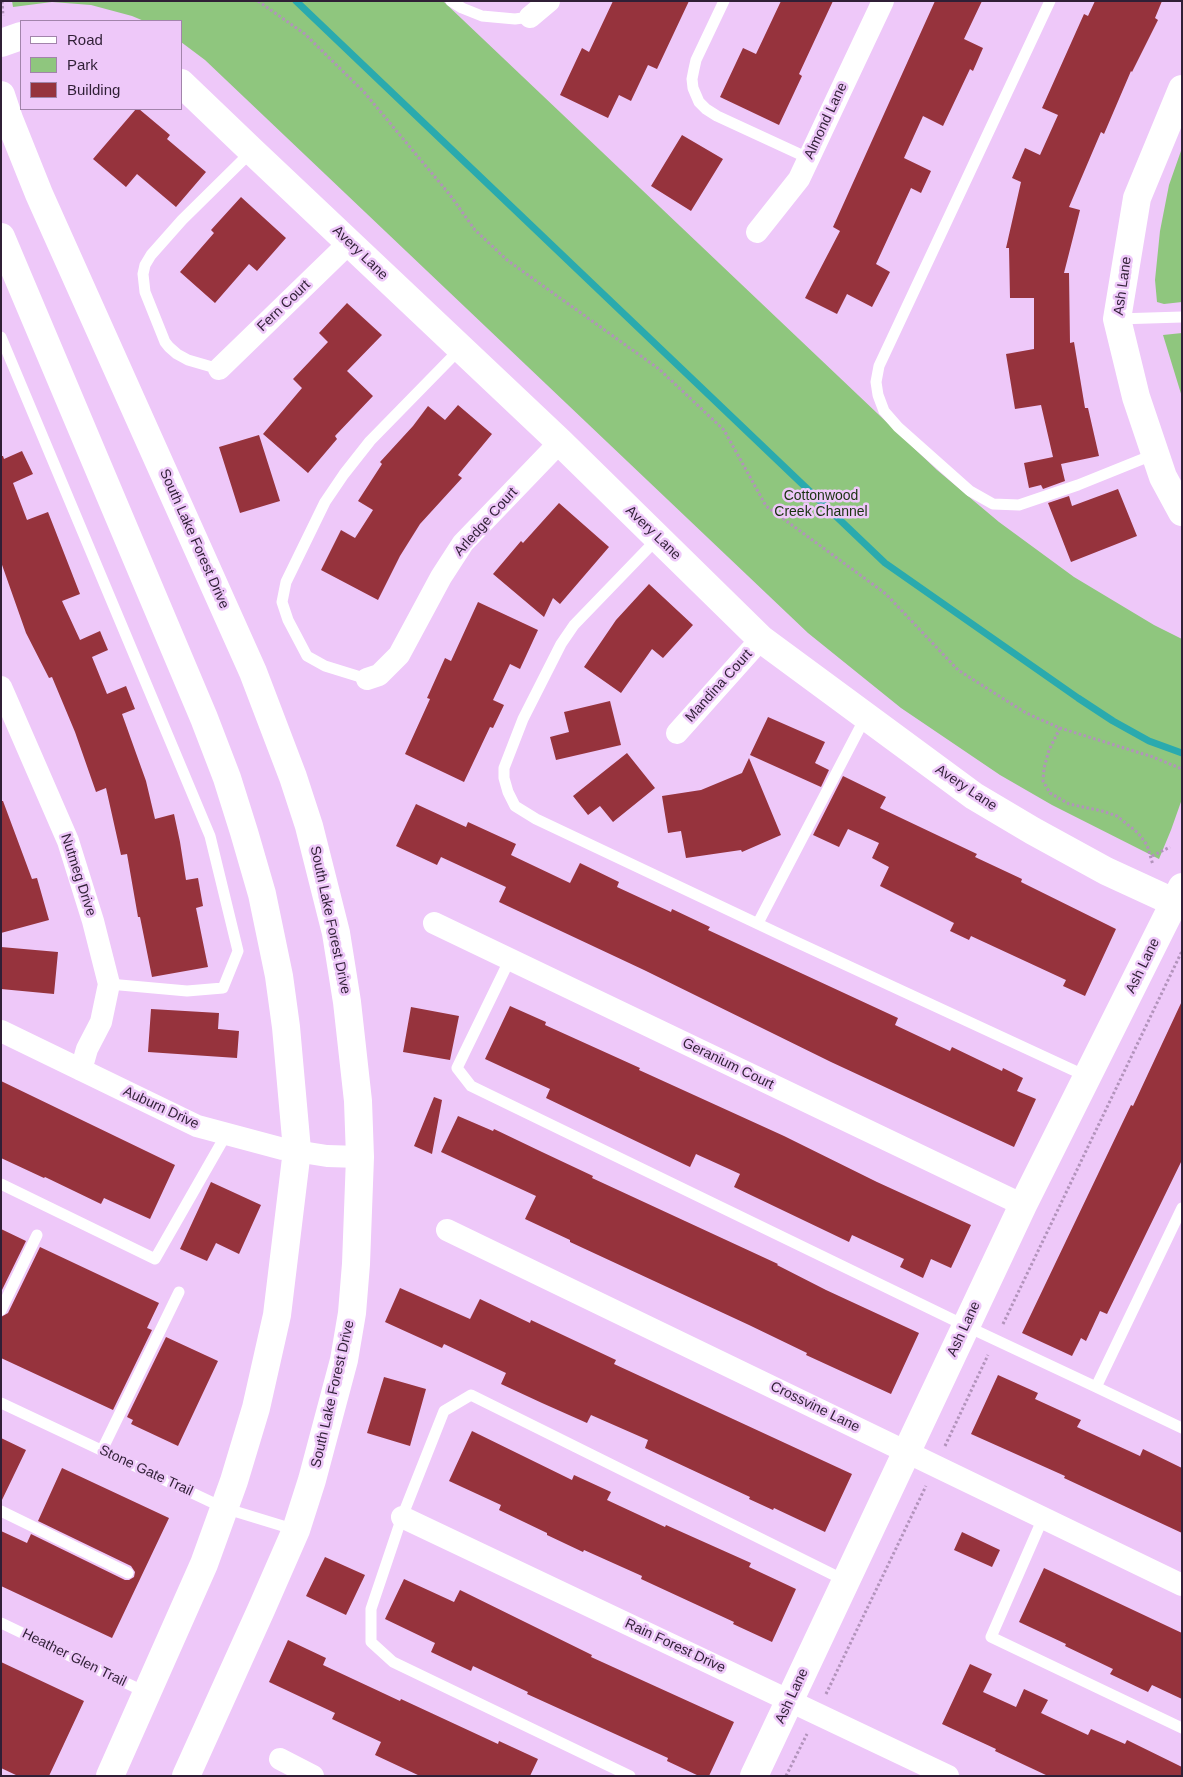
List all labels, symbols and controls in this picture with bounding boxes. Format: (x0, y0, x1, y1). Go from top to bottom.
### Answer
legend (20, 20, 182, 110)
text: Road (67, 31, 103, 48)
text: Park (67, 56, 98, 73)
street label: Almond Lane (801, 80, 851, 162)
text: Building (67, 81, 120, 98)
street label: Avery Lane (329, 222, 391, 284)
street label: Ash Lane (1111, 256, 1135, 316)
street label: Fern Court (254, 277, 314, 335)
street label: South Lake Forest Drive (156, 467, 232, 611)
street label: Arledge Court (451, 484, 521, 560)
park label: Cottonwood Creek Channel (774, 488, 868, 520)
street label: Avery Lane (622, 502, 684, 564)
street label: Mandina Court (682, 646, 756, 726)
street label: Avery Lane (932, 761, 1000, 815)
street label: Nutmeg Drive (57, 832, 99, 918)
street label: South Lake Forest Drive (306, 844, 354, 996)
street label: Ash Lane (1122, 936, 1164, 996)
street label: Geranium Court (680, 1035, 776, 1093)
street label: Auburn Drive (120, 1083, 202, 1133)
street label: Ash Lane (944, 1299, 984, 1359)
street label: South Lake Forest Drive (308, 1319, 358, 1469)
street label: Crossvine Lane (768, 1378, 862, 1436)
street label: Stone Gate Trail (96, 1442, 196, 1500)
street label: Rain Forest Drive (622, 1615, 728, 1677)
street label: Heather Glen Trail (19, 1625, 129, 1691)
street label: Ash Lane (772, 1666, 812, 1726)

